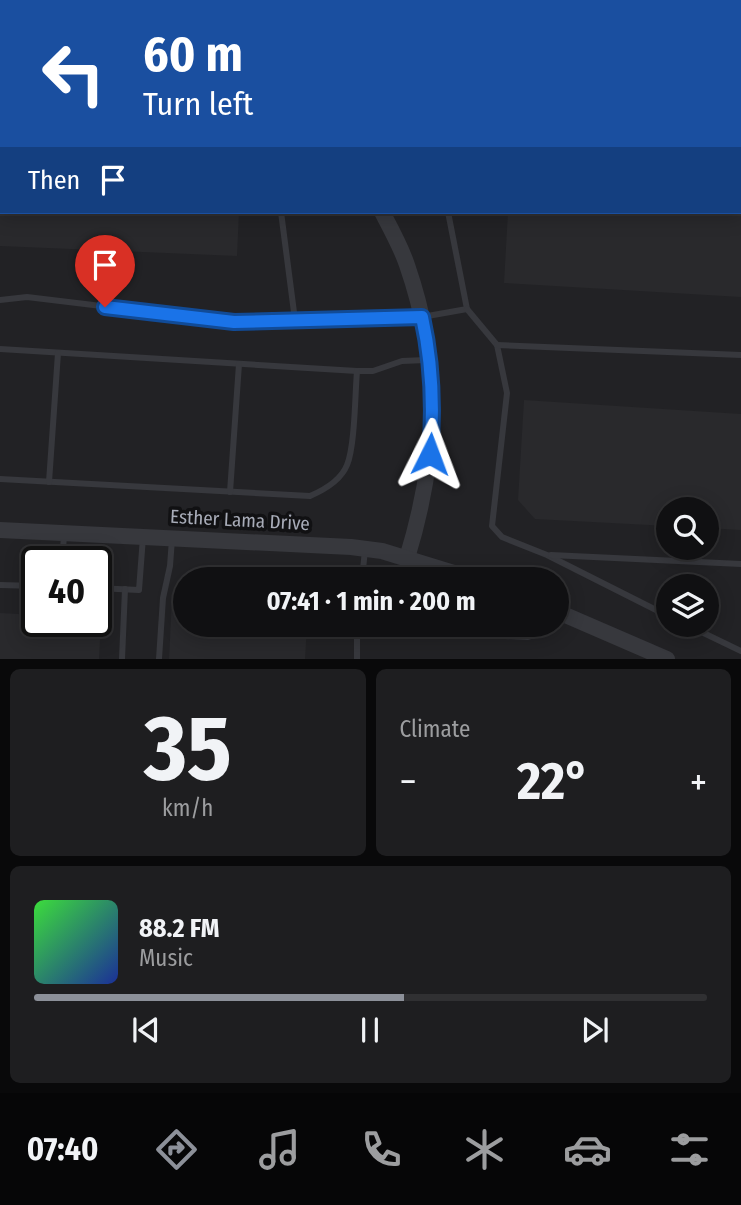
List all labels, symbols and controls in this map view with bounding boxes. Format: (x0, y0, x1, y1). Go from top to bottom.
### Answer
text: 60 m (143, 25, 243, 84)
icon: left (28, 28, 119, 119)
text: Turn left (143, 85, 253, 123)
icon: arrive (94, 161, 132, 199)
text: Then (28, 165, 80, 196)
pin (75, 235, 135, 307)
icon: arrive (86, 246, 124, 284)
position arrow (393, 417, 467, 491)
map controls (656, 497, 719, 637)
button: search (656, 497, 719, 560)
street label: Esther Lama Drive (170, 505, 310, 535)
speed limit sign: 40 (21, 546, 112, 637)
button: layers (656, 574, 719, 637)
text: 07:41 · 1 min · 200 m (266, 586, 476, 617)
text: 35 (144, 694, 232, 803)
text: Climate (400, 715, 470, 743)
text: 22° (517, 750, 589, 813)
text: − (400, 759, 417, 805)
text: + (690, 759, 707, 805)
text: km/h (162, 794, 213, 822)
text: 88.2 FM (139, 913, 219, 944)
text: Music (139, 944, 193, 972)
icon: previous (127, 1011, 165, 1049)
icon: pause (351, 1011, 389, 1049)
icon: next (576, 1011, 614, 1049)
icon: directions (152, 1125, 201, 1174)
icon: music (255, 1125, 304, 1174)
icon: phone (357, 1125, 406, 1174)
icon: climate (460, 1125, 509, 1174)
icon: car (563, 1125, 612, 1174)
icon: filters (665, 1125, 714, 1174)
text: 07:40 (27, 1130, 98, 1168)

